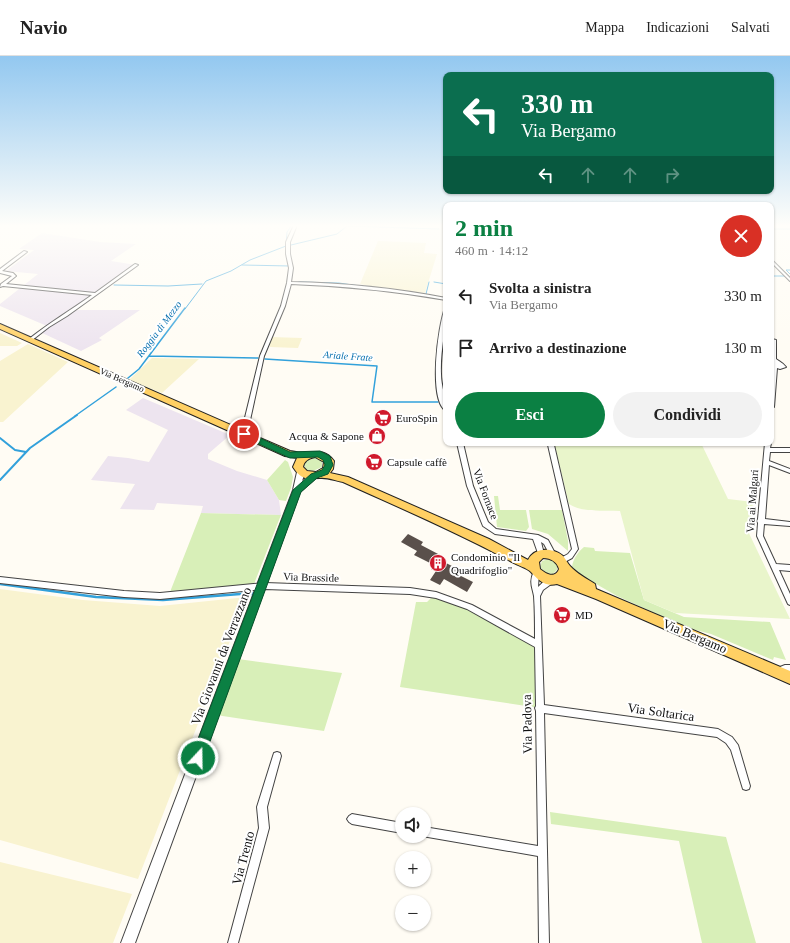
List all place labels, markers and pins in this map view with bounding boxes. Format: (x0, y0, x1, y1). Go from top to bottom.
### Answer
supermarket icon: EuroSpin (373, 408, 393, 428)
place label: EuroSpin (396, 412, 438, 424)
pin (227, 417, 261, 451)
shop icon: Acqua & Sapone (367, 426, 387, 446)
place label: Acqua & Sapone (289, 430, 364, 442)
supermarket icon: Capsule caffè (364, 452, 384, 472)
place label: Capsule caffè (387, 456, 447, 468)
place label: Condominio "Il Quadrifoglio" (451, 551, 520, 576)
building icon: Condominio "Il Quadrifoglio" (428, 553, 448, 573)
supermarket icon: MD (552, 605, 572, 625)
place label: MD (575, 609, 593, 621)

